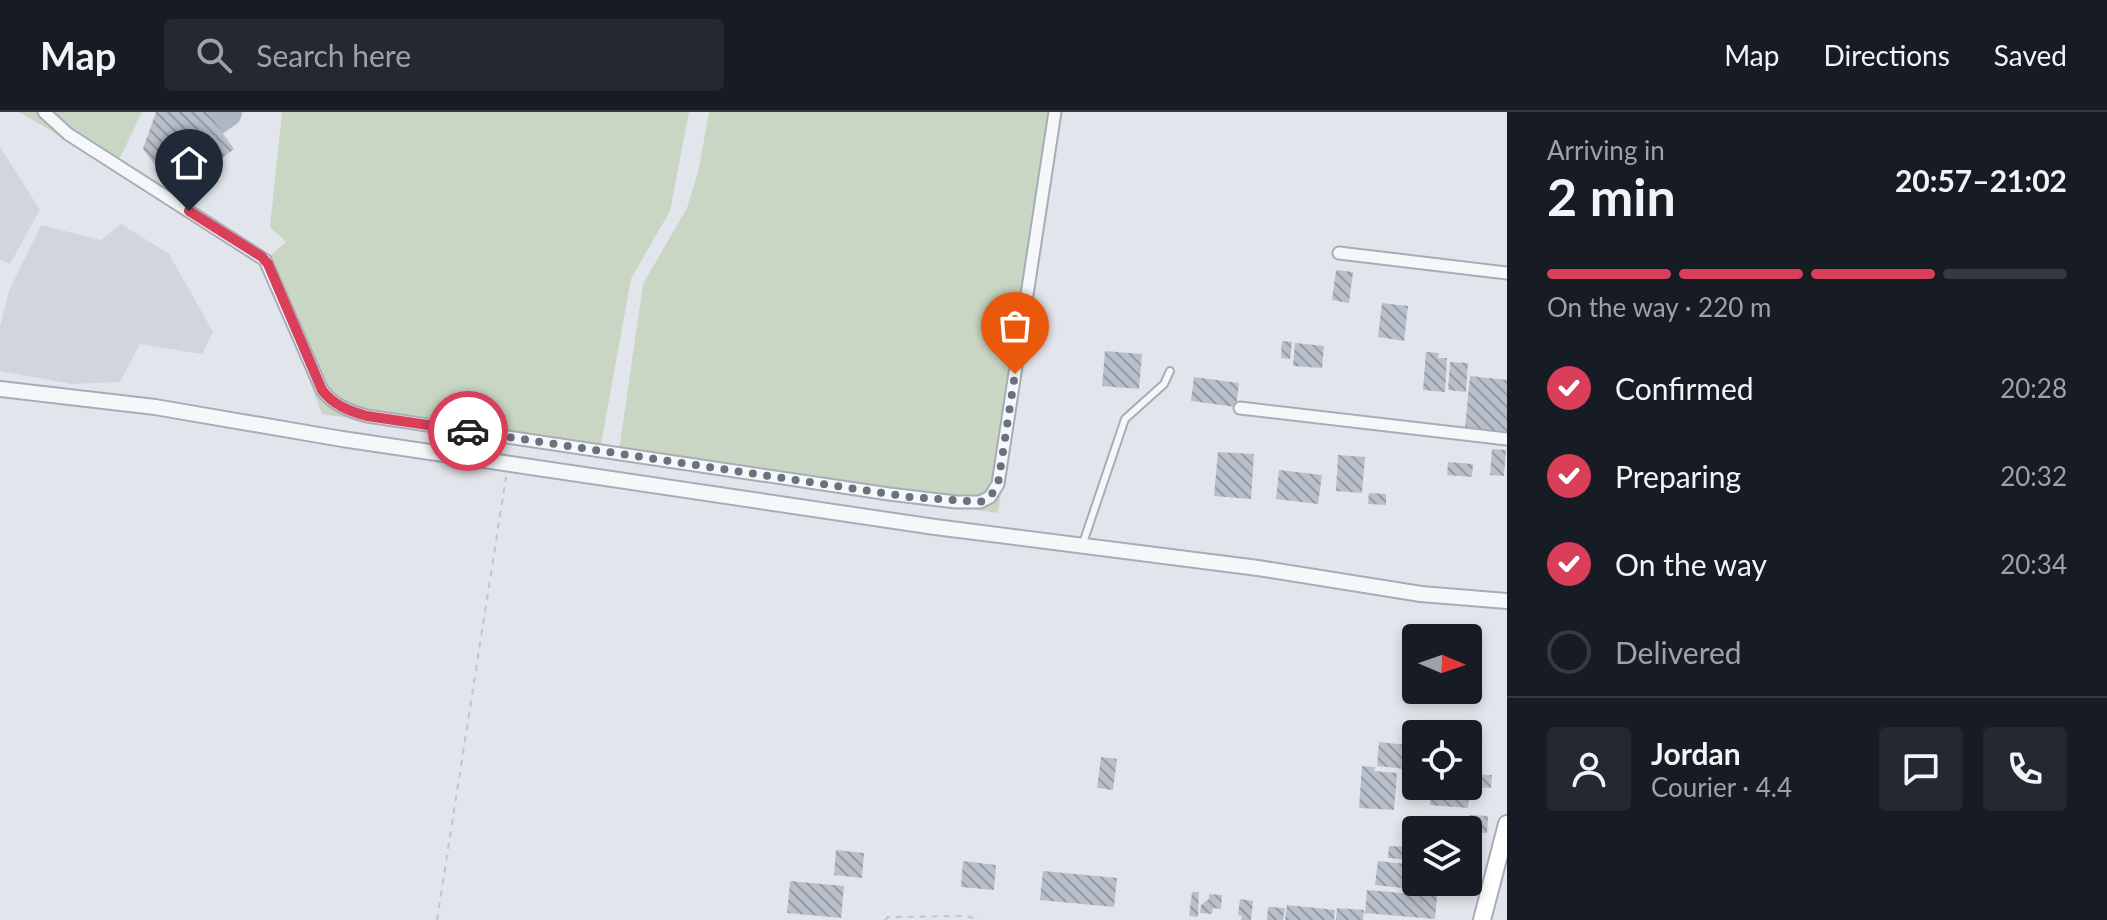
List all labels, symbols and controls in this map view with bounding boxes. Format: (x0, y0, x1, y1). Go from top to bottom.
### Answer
search box (164, 19, 724, 91)
text: Map (40, 32, 116, 78)
icon: search (192, 33, 236, 77)
text: Search here (256, 37, 411, 73)
text: Map (1724, 38, 1779, 72)
text: Directions (1823, 38, 1950, 72)
text: Saved (1994, 38, 2067, 72)
pin (155, 129, 223, 211)
text: Arriving in (1547, 134, 1665, 166)
icon: home (167, 141, 211, 185)
text: 20:57–21:02 (1895, 162, 2067, 198)
text: 2 min (1547, 165, 1676, 227)
text: On the way · 220 m (1547, 291, 1771, 323)
pin (981, 292, 1049, 374)
icon: bag (993, 304, 1037, 348)
icon: check (1547, 366, 1591, 410)
text: Confirmed (1615, 370, 1754, 406)
text: 20:28 (2000, 372, 2067, 404)
courier (428, 391, 508, 471)
icon: car (446, 409, 490, 453)
icon: check (1547, 454, 1591, 498)
text: Preparing (1615, 458, 1741, 494)
text: 20:32 (2000, 460, 2067, 492)
icon: check (1547, 542, 1591, 586)
text: On the way (1615, 546, 1767, 582)
text: 20:34 (2000, 548, 2067, 580)
north arrow (1402, 624, 1482, 704)
map controls (1402, 624, 1482, 896)
text: Delivered (1615, 634, 1742, 670)
button: locate (1402, 720, 1482, 800)
button: person (1547, 727, 1631, 811)
button: chat (1879, 727, 1963, 811)
button: phone (1983, 727, 2067, 811)
text: Jordan (1651, 735, 1741, 771)
text: Courier · 4.4 (1651, 771, 1792, 803)
button: layers (1402, 816, 1482, 896)

